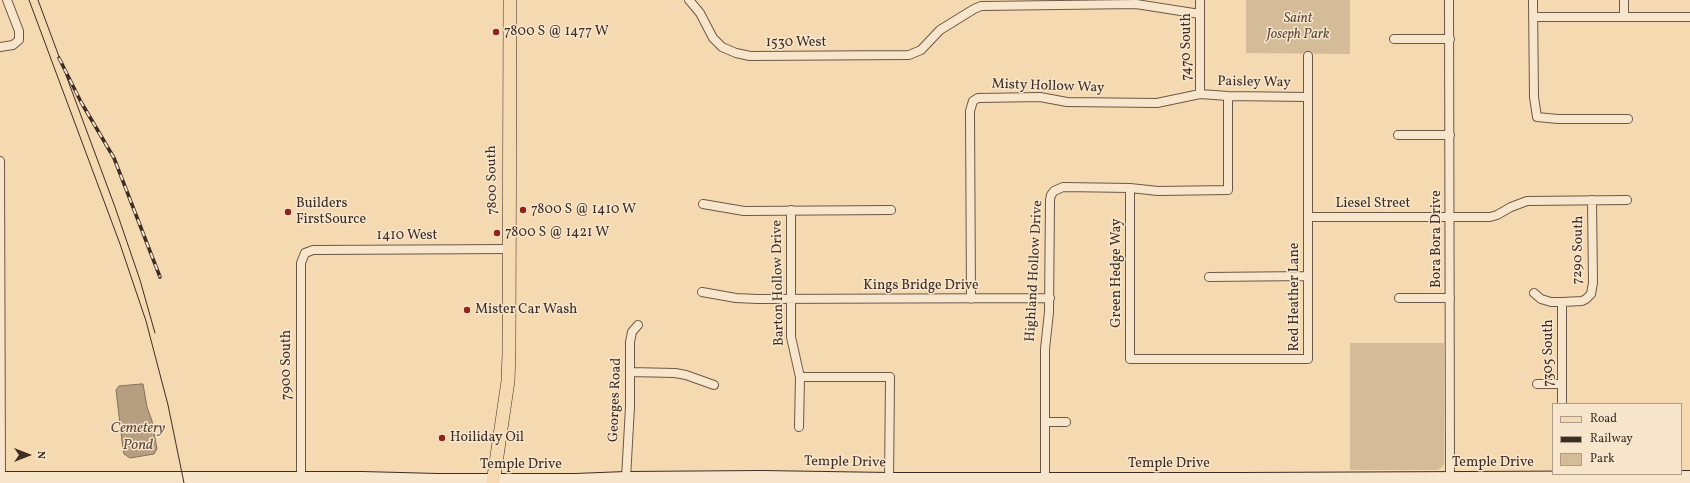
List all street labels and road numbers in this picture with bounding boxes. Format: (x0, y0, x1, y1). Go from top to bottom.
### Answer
street label: 7470 South (1179, 13, 1195, 81)
street label: 1530 West (766, 35, 826, 51)
street label: Paisley Way (1217, 74, 1291, 92)
street label: Misty Hollow Way (991, 77, 1105, 97)
street label: 7800 South (484, 145, 502, 215)
street label: Bora Bora Drive (1429, 190, 1445, 288)
street label: Liesel Street (1336, 196, 1410, 212)
street label: Highland Hollow Drive (1023, 200, 1047, 342)
street label: 7290 South (1570, 215, 1588, 285)
street label: Green Hedge Way (1109, 218, 1125, 328)
street label: Barton Hollow Drive (769, 220, 789, 346)
street label: 1410 West (377, 228, 437, 244)
street label: Red Heather Lane (1287, 243, 1303, 351)
street label: Kings Bridge Drive (863, 278, 979, 294)
street label: 7305 South (1541, 319, 1557, 387)
street label: 7900 South (279, 330, 295, 400)
street label: Georges Road (606, 358, 626, 442)
street label: Temple Drive (804, 454, 886, 472)
street label: Temple Drive (1452, 455, 1534, 471)
street label: Temple Drive (1128, 456, 1210, 472)
street label: Temple Drive (480, 457, 562, 473)

